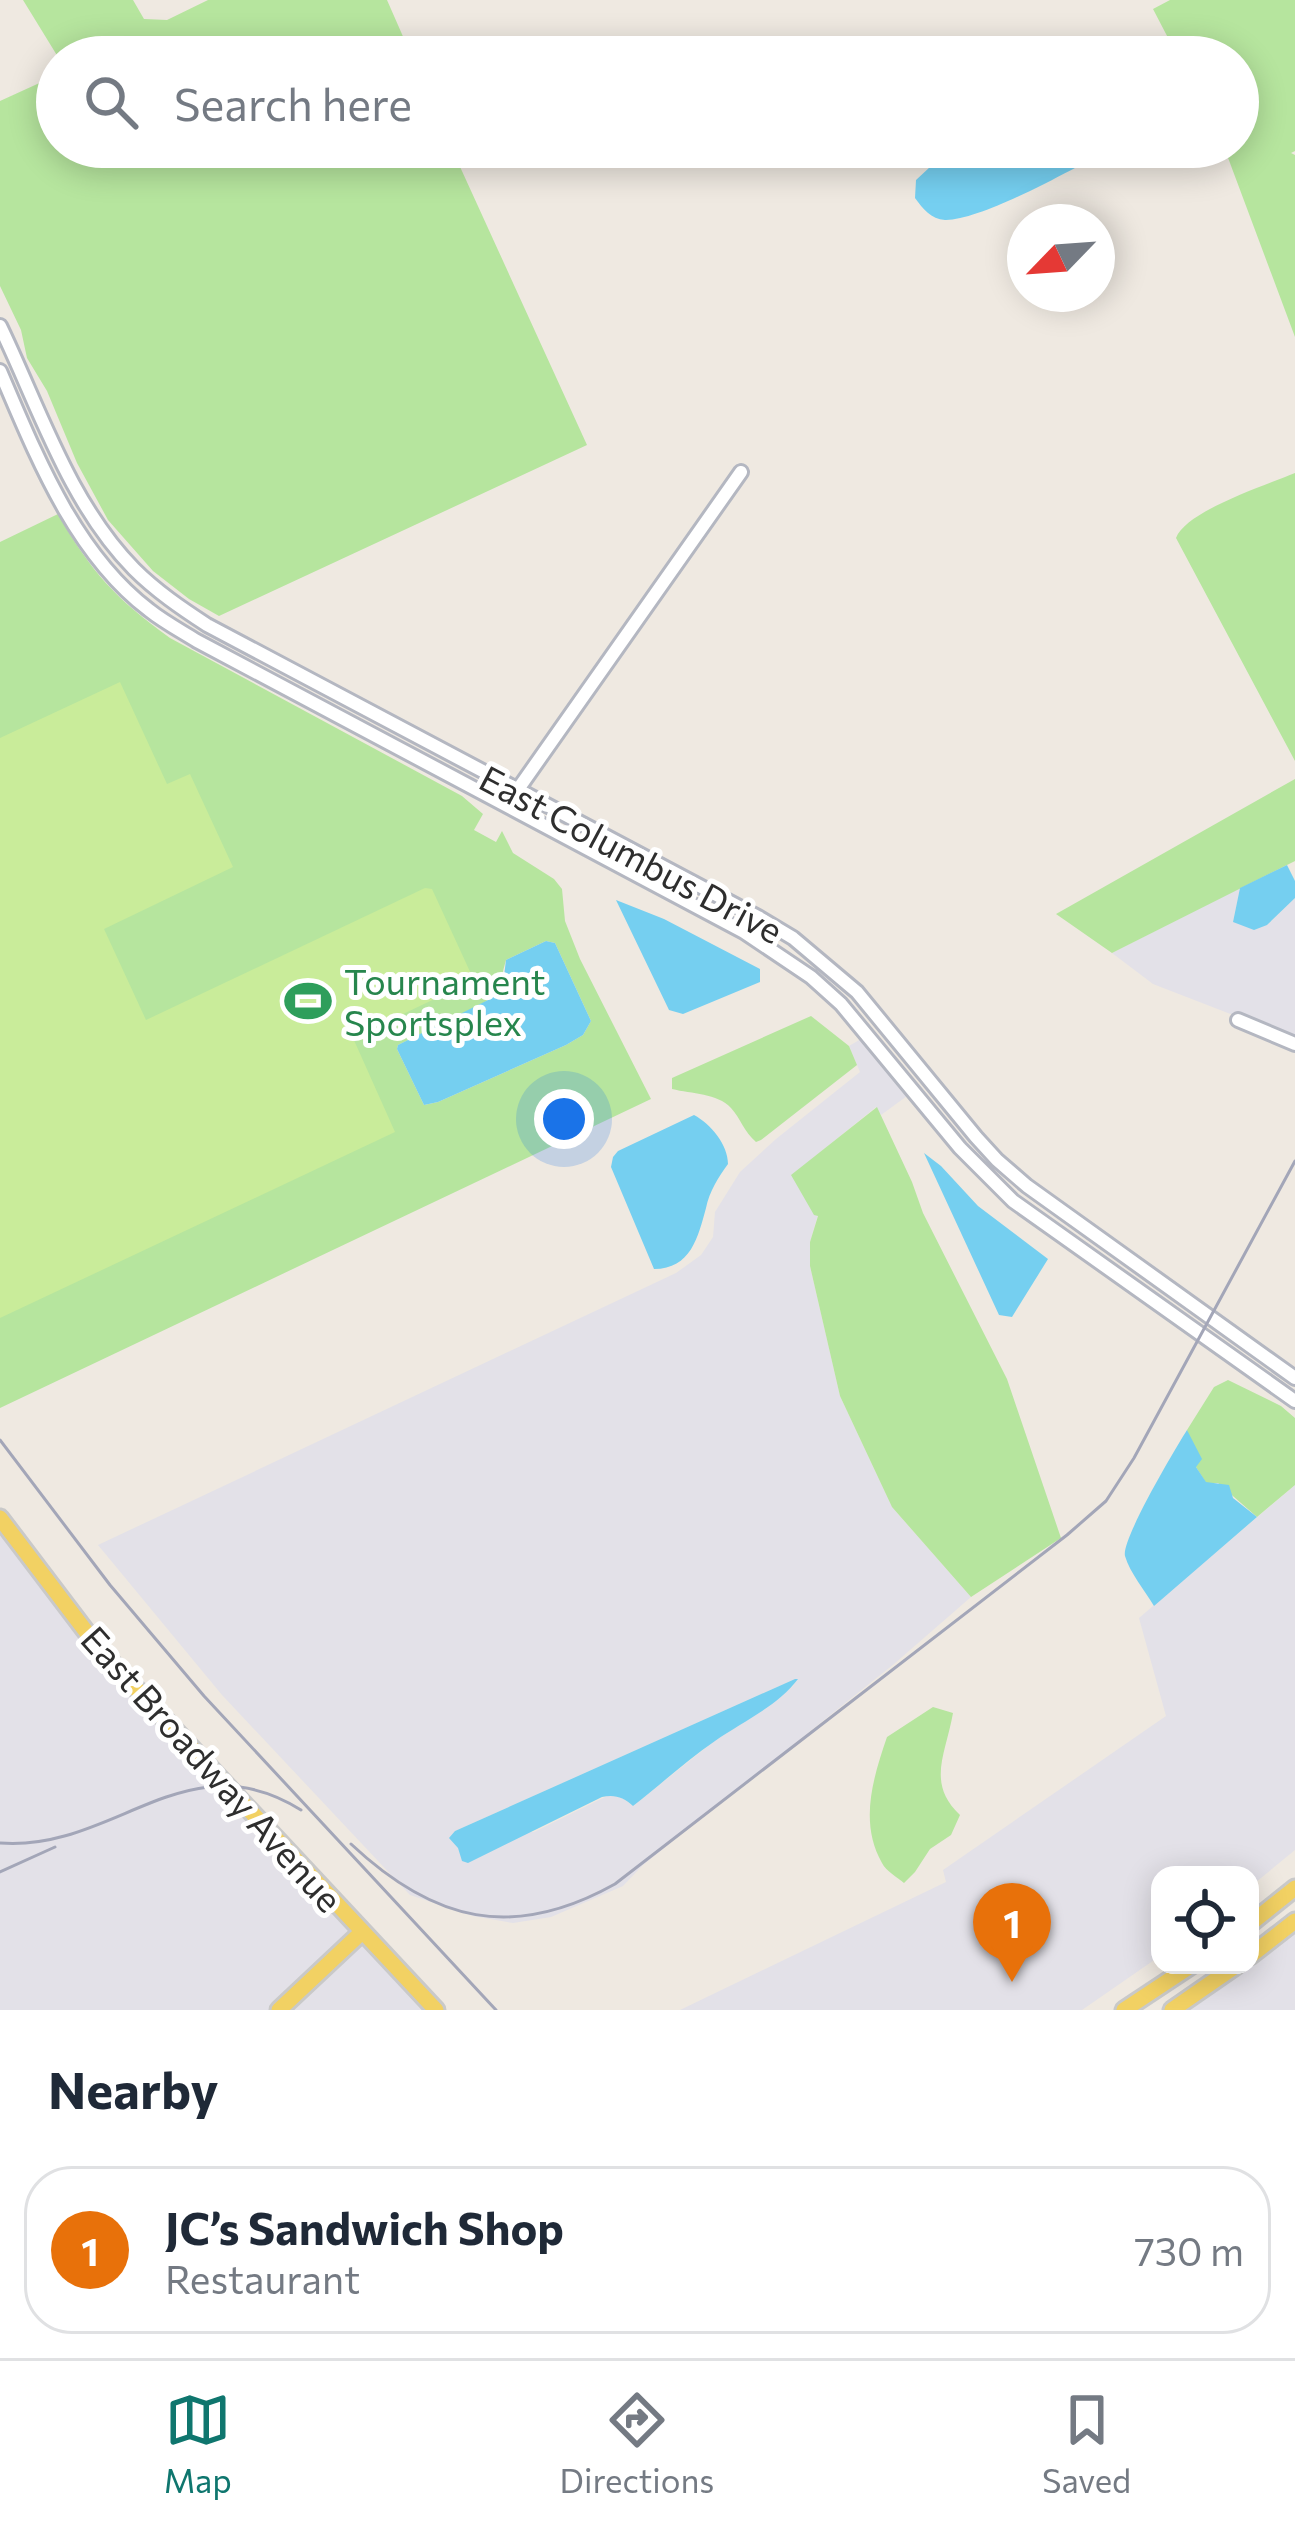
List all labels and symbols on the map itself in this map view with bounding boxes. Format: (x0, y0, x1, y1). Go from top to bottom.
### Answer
north arrow (1007, 204, 1115, 312)
street label: East Columbus Drive (473, 755, 791, 951)
place label: Tournament Sportsplex (344, 958, 546, 1043)
sports icon: Tournament Sportsplex (283, 976, 333, 1026)
your location (534, 1089, 594, 1149)
street label: East Broadway Avenue (73, 1616, 353, 1920)
pin: 1 (973, 1883, 1051, 1982)

